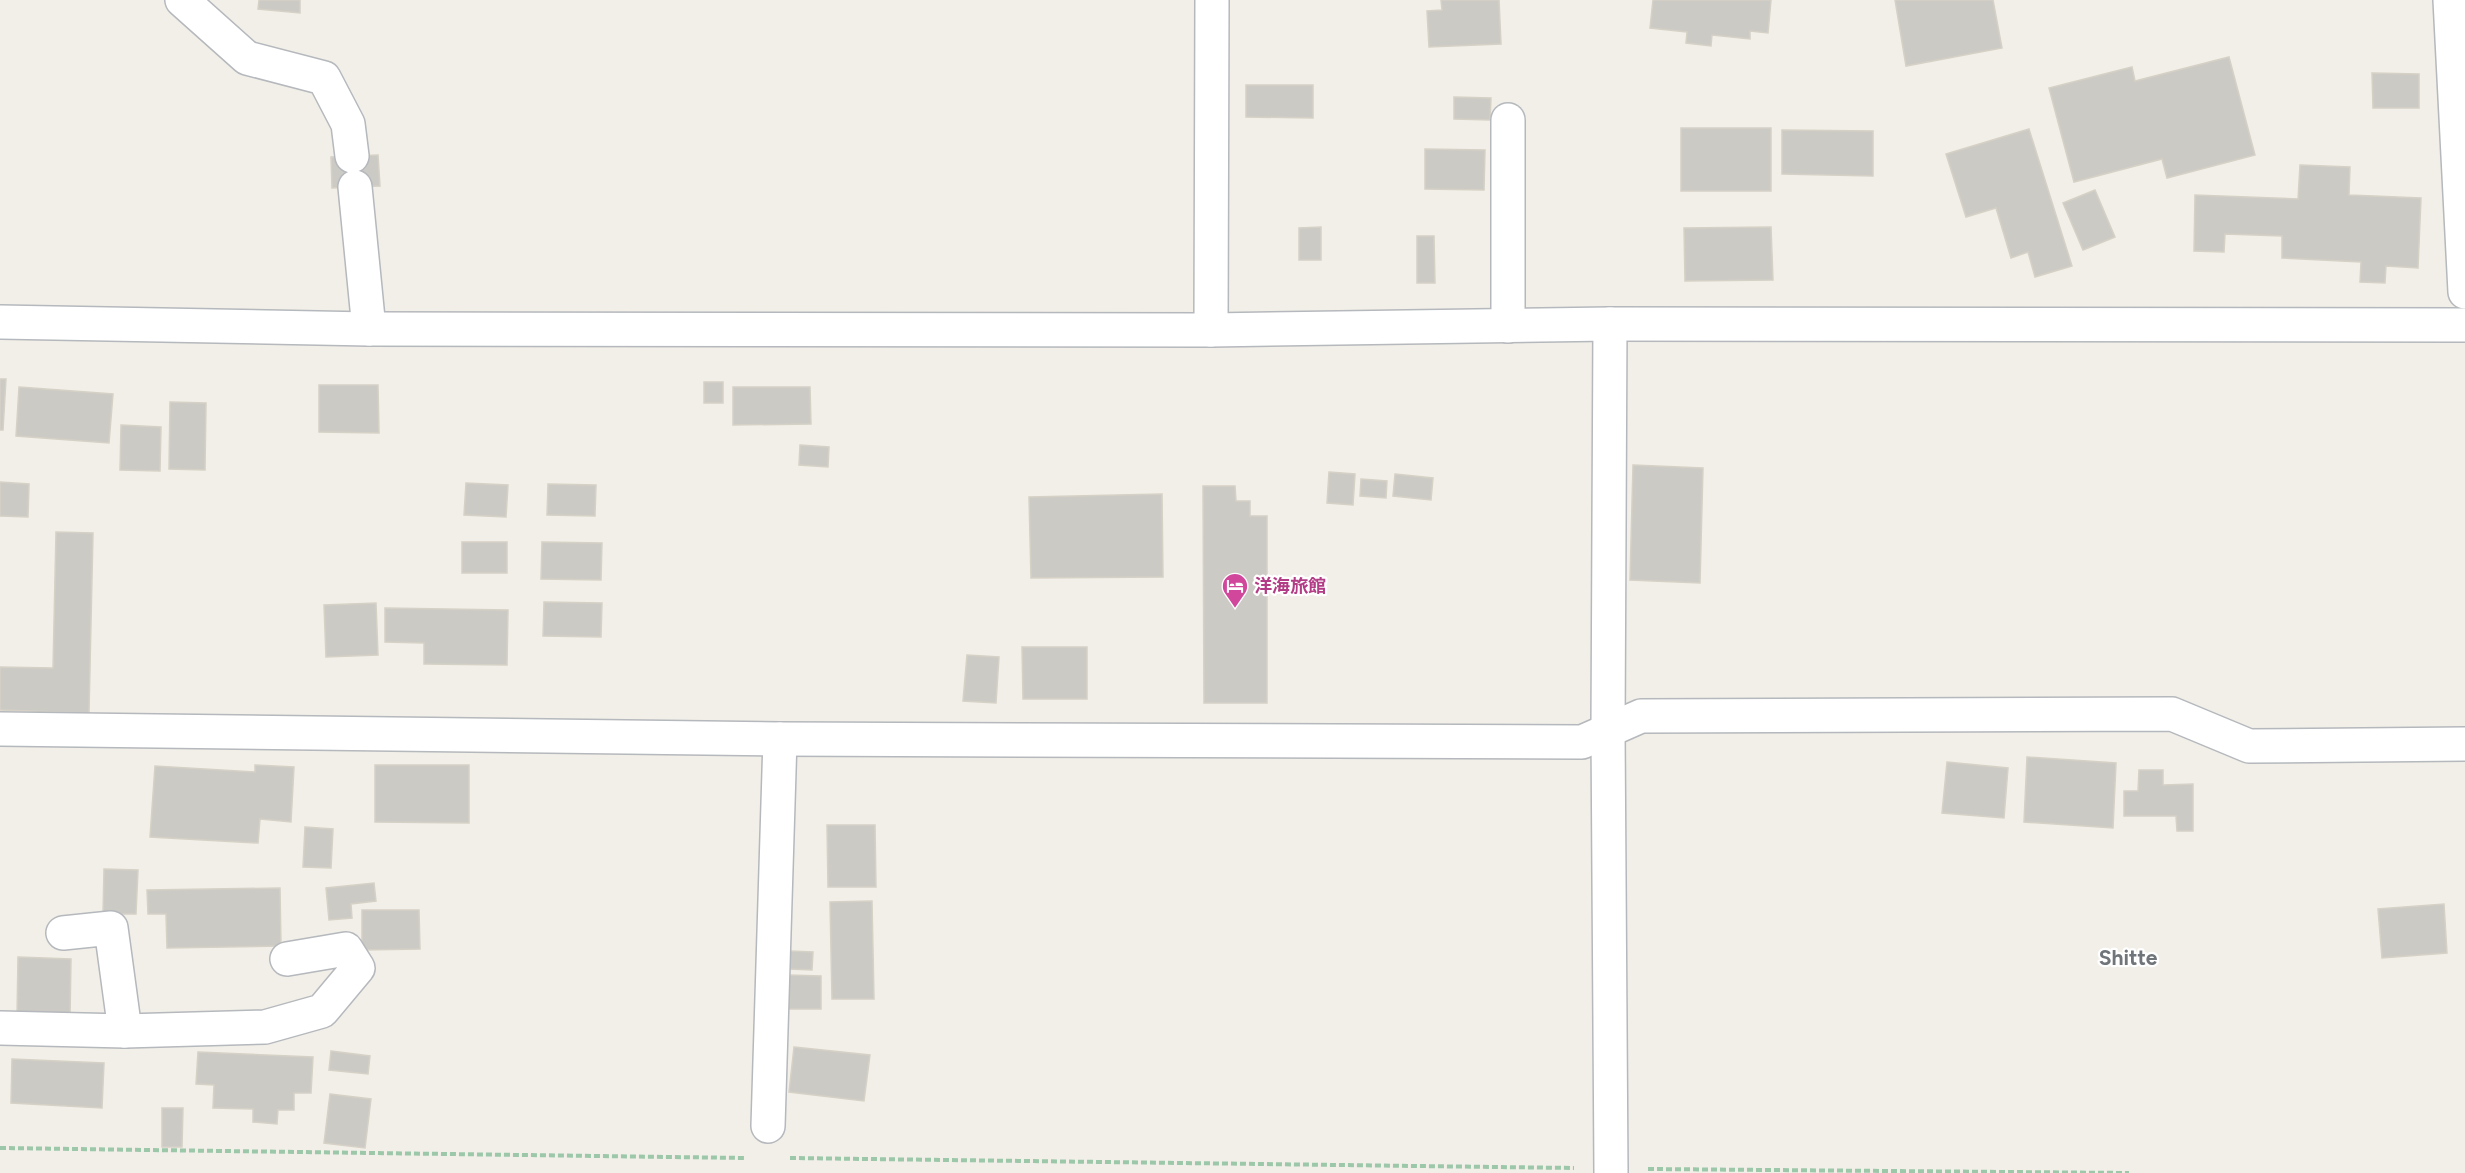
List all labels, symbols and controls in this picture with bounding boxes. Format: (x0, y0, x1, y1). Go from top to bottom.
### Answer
hotel icon: 洋海旅館 (1220, 571, 1250, 609)
place label: 洋海旅館 (1254, 575, 1326, 597)
district label: Shitte (2099, 945, 2158, 970)

